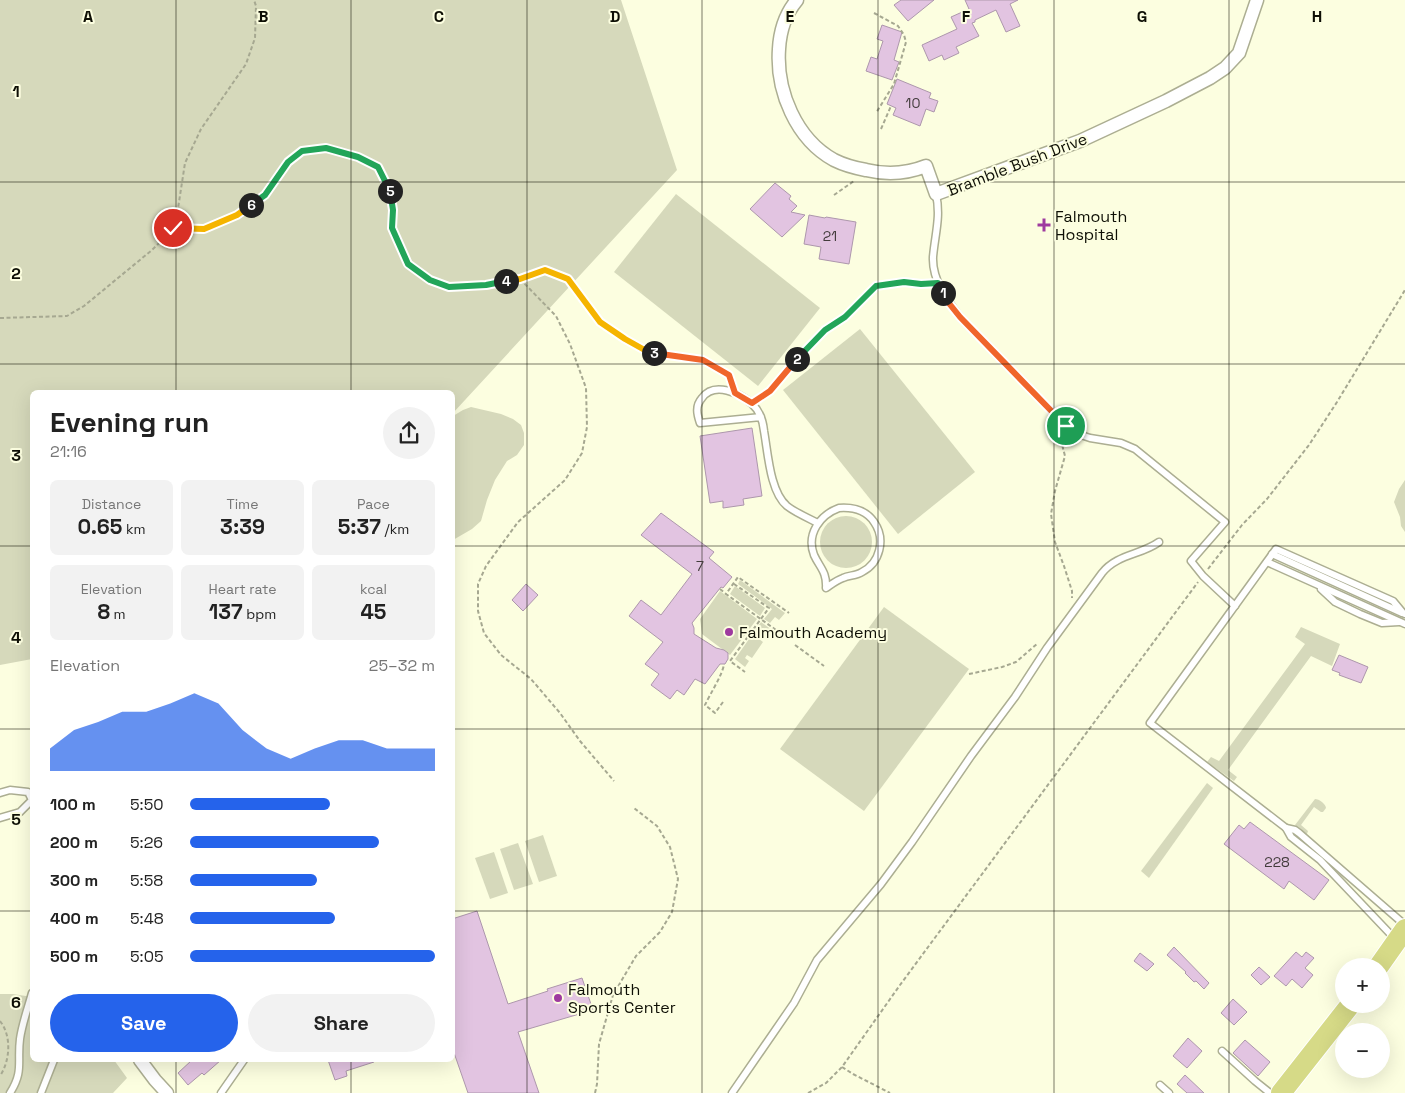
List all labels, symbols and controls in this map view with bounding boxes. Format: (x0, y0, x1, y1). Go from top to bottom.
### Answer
text: A (83, 6, 93, 27)
text: B (258, 6, 268, 27)
text: C (434, 6, 444, 27)
text: D (610, 6, 620, 27)
text: E (786, 6, 795, 27)
text: F (962, 6, 971, 27)
text: G (1137, 6, 1147, 27)
text: H (1312, 6, 1322, 27)
text: 1 (12, 81, 20, 102)
house number: 10 (906, 94, 920, 112)
street label: Bramble Bush Drive (944, 128, 1090, 201)
pin: 5 (378, 178, 402, 204)
text: 5 (386, 182, 395, 200)
pin: 6 (238, 192, 264, 218)
text: 6 (247, 196, 256, 214)
place label: Falmouth Hospital (1055, 206, 1127, 245)
pin (152, 207, 194, 249)
icon: check (159, 214, 187, 242)
marker: Falmouth Hospital (1037, 218, 1051, 232)
house number: 21 (823, 227, 837, 245)
text: 2 (11, 263, 21, 284)
pin: 4 (494, 268, 518, 294)
text: 4 (502, 272, 511, 290)
pin: 1 (930, 280, 956, 306)
text: 1 (940, 284, 947, 302)
pin: 3 (642, 340, 666, 366)
text: 3 (650, 344, 659, 362)
pin: 2 (784, 346, 810, 372)
text: 2 (793, 350, 802, 368)
text: Evening run (50, 404, 209, 440)
pin (1045, 405, 1087, 447)
button: share (383, 407, 435, 459)
icon: arrive (1052, 412, 1080, 440)
text: 21:16 (50, 441, 87, 462)
text: 3 (11, 445, 21, 466)
text: Distance (82, 495, 141, 513)
text: Time (227, 495, 258, 513)
text: Pace (357, 495, 390, 513)
text: 0.65 (77, 513, 122, 540)
text: 3:39 (220, 513, 265, 540)
text: 5:37 (338, 513, 381, 540)
text: km (122, 520, 146, 538)
text: /km (381, 520, 409, 538)
house number: 7 (696, 557, 704, 575)
text: Elevation (81, 580, 142, 598)
text: Heart rate (209, 580, 276, 598)
text: kcal (360, 580, 387, 598)
text: 8 (97, 598, 110, 625)
text: 137 (209, 598, 243, 625)
text: 45 (361, 598, 386, 625)
text: m (110, 605, 126, 623)
text: bpm (243, 605, 276, 623)
place label: Falmouth Academy (739, 622, 887, 643)
marker: Falmouth Academy (723, 626, 735, 638)
text: 4 (11, 627, 21, 648)
text: Elevation (50, 655, 120, 676)
text: 25–32 m (369, 655, 435, 676)
text: 100 m (50, 794, 96, 815)
text: 5:50 (130, 794, 163, 815)
text: 5 (11, 809, 21, 830)
text: 200 m (50, 832, 98, 853)
text: 5:26 (130, 832, 163, 853)
house number: 228 (1264, 853, 1290, 871)
text: 300 m (50, 870, 98, 891)
text: 5:58 (130, 870, 163, 891)
text: 400 m (50, 908, 99, 929)
text: 5:48 (130, 908, 164, 929)
text: 500 m (50, 946, 98, 967)
text: 5:05 (130, 946, 163, 967)
map controls (1335, 958, 1390, 1078)
button: + (1335, 958, 1390, 1013)
place label: Falmouth Sports Center (568, 979, 676, 1018)
text: 6 (11, 992, 21, 1013)
marker: Falmouth Sports Center (552, 992, 564, 1004)
button: Save (50, 994, 238, 1052)
button: Share (248, 994, 435, 1052)
button: − (1335, 1023, 1390, 1078)

